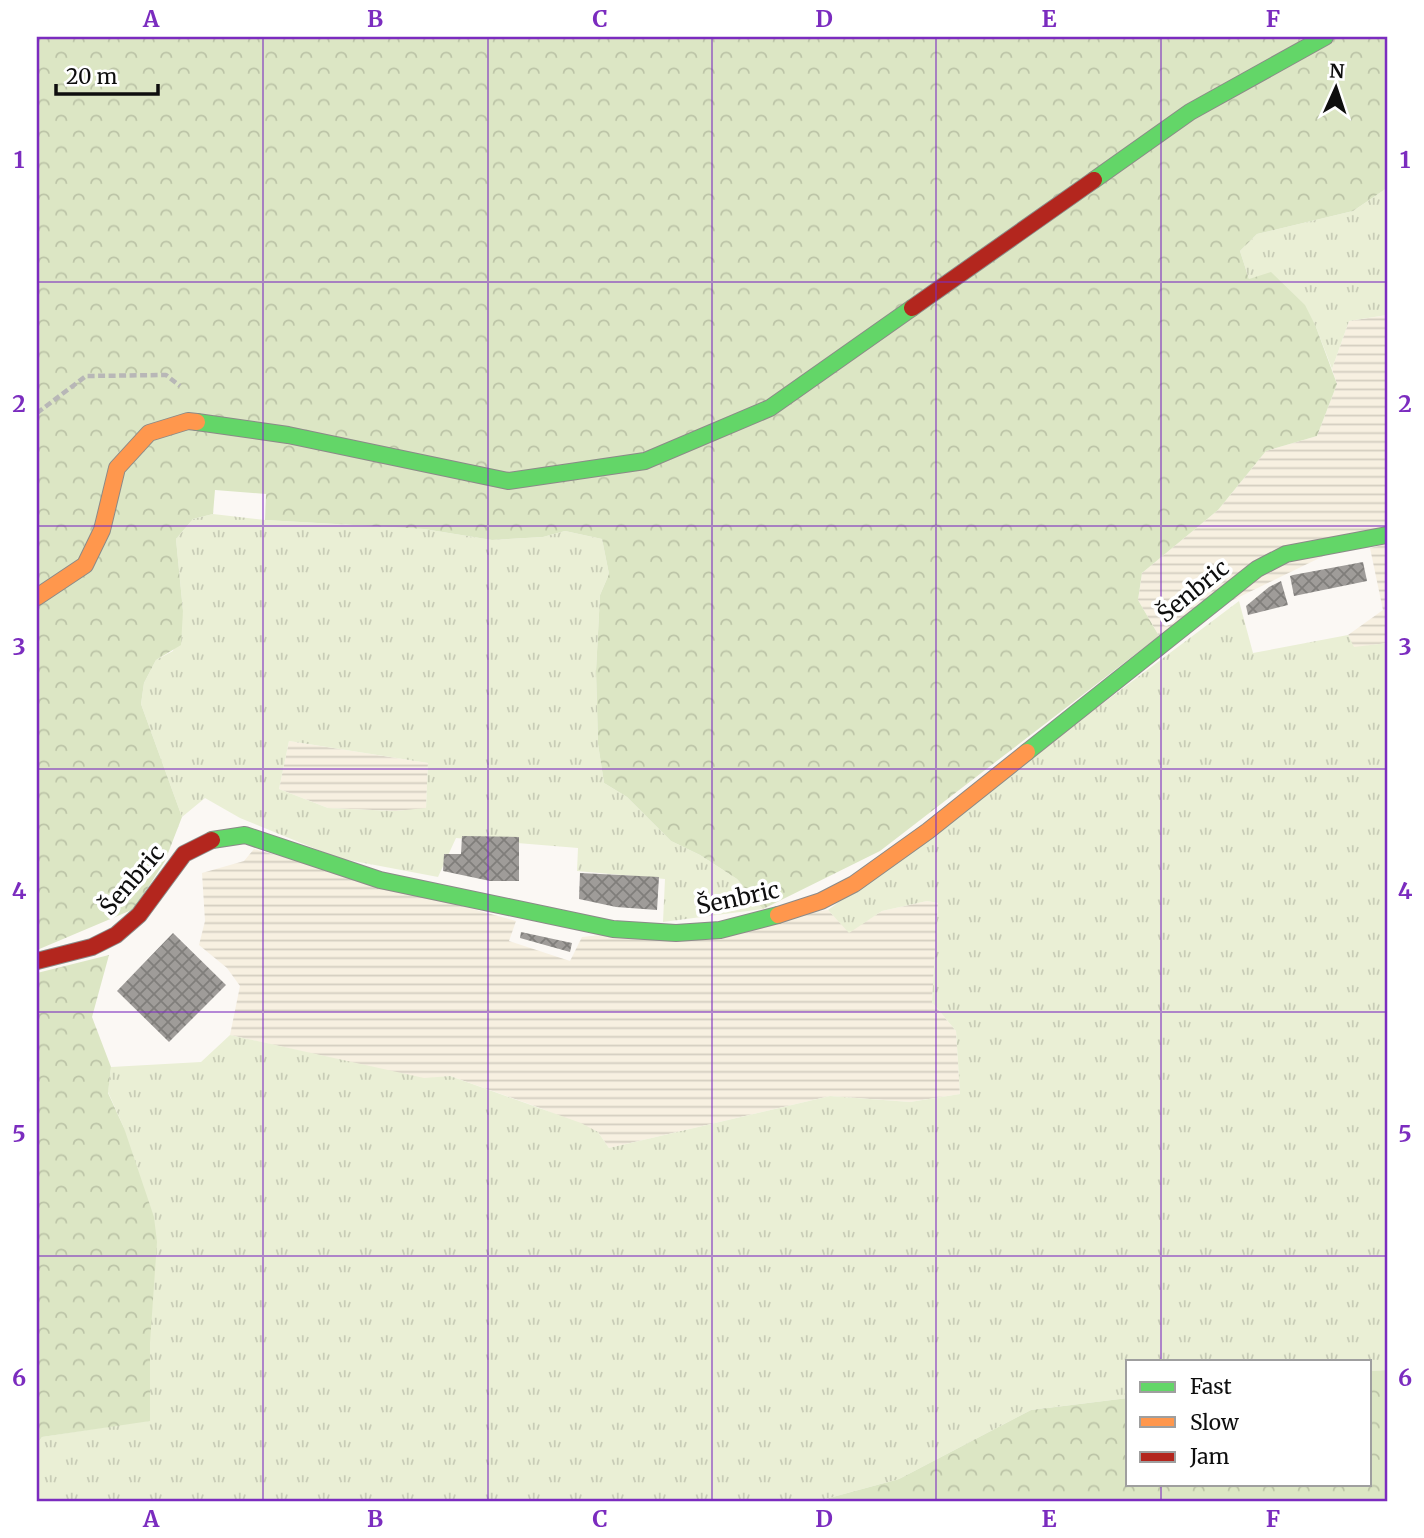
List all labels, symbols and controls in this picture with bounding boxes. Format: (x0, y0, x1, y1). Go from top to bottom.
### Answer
text: A (142, 4, 160, 33)
text: B (367, 4, 383, 33)
text: C (592, 4, 608, 33)
text: D (815, 4, 833, 33)
text: E (1041, 4, 1057, 33)
text: F (1266, 4, 1280, 33)
scale bar (56, 52, 158, 96)
north arrow (1302, 52, 1372, 122)
text: N (1329, 59, 1345, 83)
text: 20 m (66, 63, 118, 90)
text: 1 (14, 145, 25, 174)
text: 1 (1400, 145, 1411, 174)
text: 2 (12, 389, 26, 418)
text: 2 (1398, 389, 1412, 418)
street label: Šenbric (1151, 553, 1234, 628)
text: 3 (12, 632, 26, 661)
text: 3 (1398, 632, 1412, 661)
street label: Šenbric (93, 838, 170, 921)
street label: Šenbric (694, 875, 782, 920)
text: 4 (12, 876, 27, 905)
text: 4 (1398, 876, 1413, 905)
text: 5 (12, 1119, 26, 1148)
text: 5 (1398, 1119, 1412, 1148)
legend (1126, 1360, 1372, 1486)
text: 6 (12, 1363, 26, 1392)
text: 6 (1398, 1363, 1412, 1392)
text: Fast (1190, 1373, 1232, 1400)
text: Slow (1190, 1409, 1239, 1436)
text: Jam (1189, 1443, 1229, 1470)
text: A (142, 1504, 160, 1533)
text: B (367, 1504, 383, 1533)
text: C (592, 1504, 608, 1533)
text: D (815, 1504, 833, 1533)
text: E (1041, 1504, 1057, 1533)
text: F (1266, 1504, 1280, 1533)

